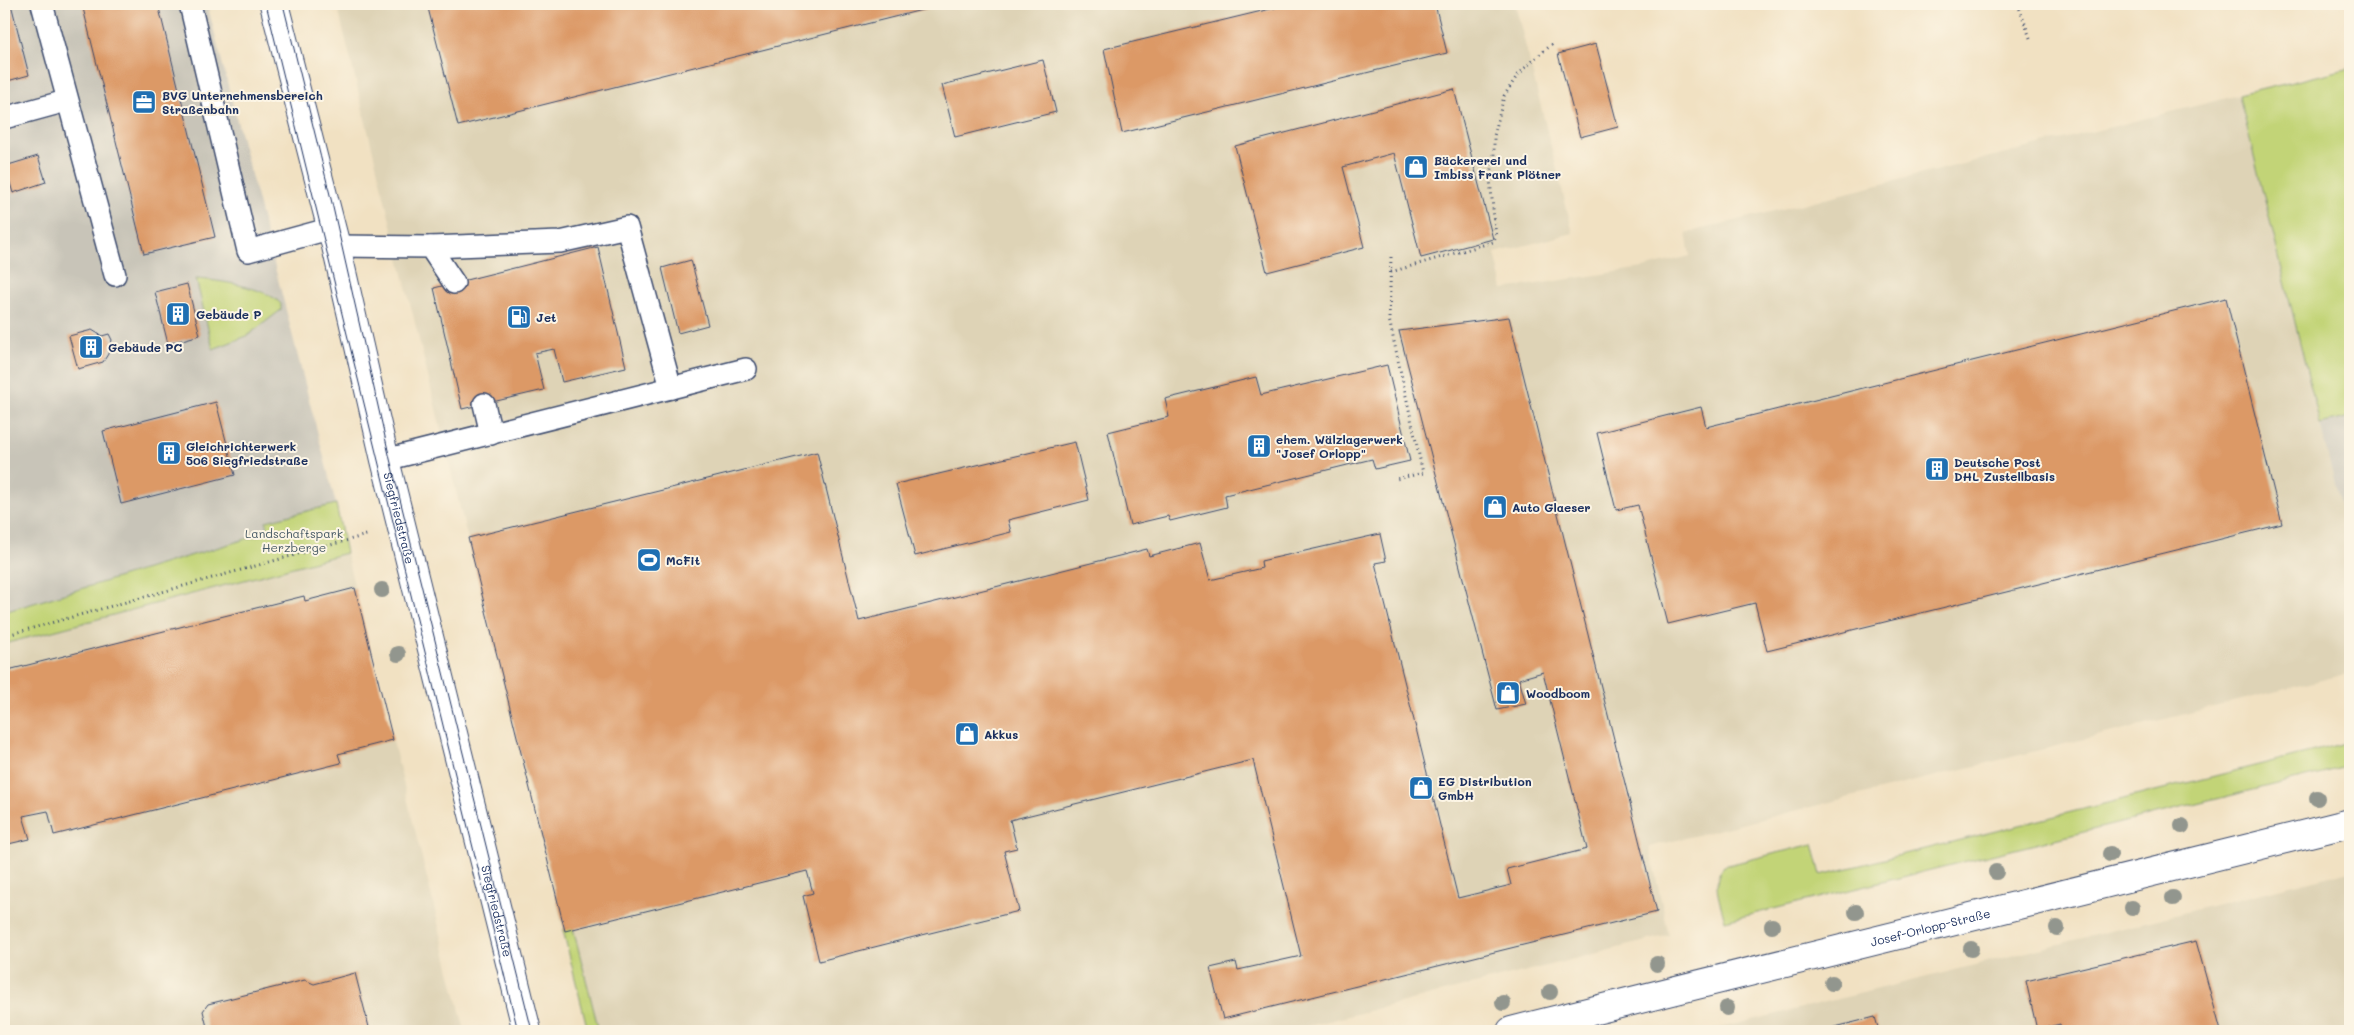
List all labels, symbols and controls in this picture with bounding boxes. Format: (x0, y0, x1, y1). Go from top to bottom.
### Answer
place label: BVG Unternehmensbereich Straßenbahn (162, 87, 323, 117)
office icon: BVG Unternehmensbereich Straßenbahn (131, 89, 157, 115)
place label: Bäckererei und Imbiss Frank Plötner (1434, 152, 1561, 182)
shop icon: Bäckererei und Imbiss Frank Plötner (1403, 154, 1429, 180)
building icon: Gebäude P (165, 301, 191, 327)
fuel station icon: Jet (506, 304, 532, 330)
place label: Gebäude P (196, 306, 262, 322)
place label: Jet (536, 309, 556, 325)
building icon: Gebäude PC (78, 334, 104, 360)
place label: Gebäude PC (108, 339, 183, 355)
place label: ehem. Wälzlagerwerk "Josef Orlopp" (1276, 431, 1403, 461)
building icon: ehem. Wälzlagerwerk "Josef Orlopp" (1246, 433, 1272, 459)
place label: Gleichrichterwerk 506 Siegfriedstraße (186, 438, 308, 468)
building icon: Gleichrichterwerk 506 Siegfriedstraße (156, 440, 182, 466)
place label: Deutsche Post DHL Zustellbasis (1954, 454, 2055, 484)
building icon: Deutsche Post DHL Zustellbasis (1924, 456, 1950, 482)
street label: Siegfriedstraße (380, 470, 418, 565)
shop icon: Auto Glaeser (1482, 494, 1508, 520)
place label: Auto Glaeser (1512, 499, 1591, 515)
park label: Landschaftspark Herzberge (245, 525, 343, 555)
sports icon: McFit (636, 547, 662, 573)
place label: McFit (666, 552, 700, 568)
shop icon: Woodboom (1495, 680, 1521, 706)
place label: Woodboom (1526, 685, 1590, 701)
shop icon: Akkus (954, 721, 980, 747)
place label: Akkus (984, 726, 1018, 742)
place label: EG Distribution GmbH (1438, 773, 1532, 803)
shop icon: EG Distribution GmbH (1408, 775, 1434, 801)
street label: Siegfriedstraße (478, 863, 516, 958)
street label: Josef-Orlopp-Straße (1869, 904, 1992, 950)

